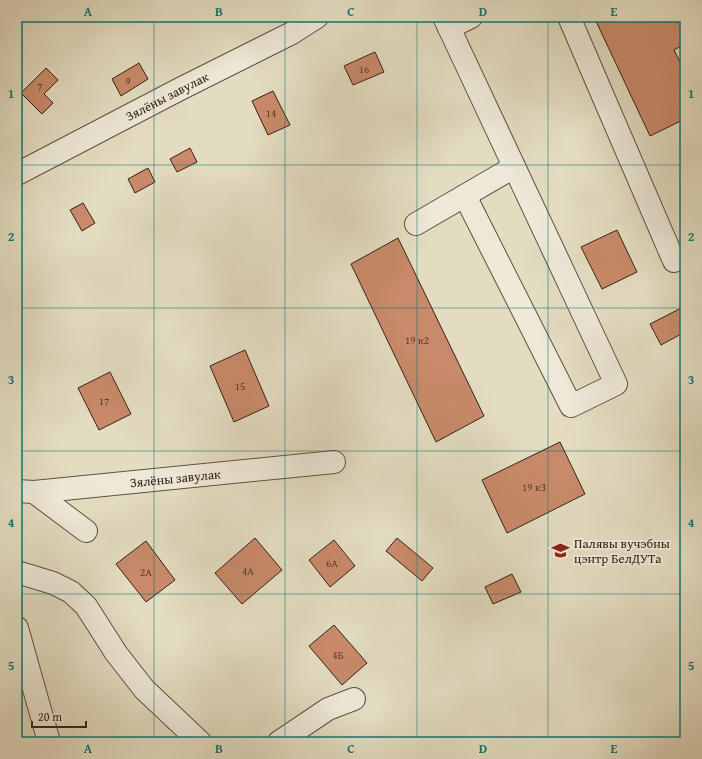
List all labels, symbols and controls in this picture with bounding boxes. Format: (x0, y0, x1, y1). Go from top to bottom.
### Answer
text: A (84, 2, 93, 21)
text: B (215, 2, 223, 21)
text: C (347, 2, 355, 21)
text: D (479, 2, 487, 21)
text: E (611, 2, 618, 21)
house number: 16 (359, 61, 369, 77)
street label: Зялёны завулак (122, 67, 212, 125)
house number: 9 (125, 73, 131, 89)
house number: 7 (37, 78, 43, 94)
text: 1 (8, 84, 14, 103)
text: 1 (688, 84, 694, 103)
house number: 14 (266, 105, 276, 121)
text: 2 (8, 227, 15, 246)
text: 2 (688, 227, 695, 246)
house number: 19 к2 (405, 332, 429, 348)
text: 3 (8, 370, 14, 389)
text: 3 (688, 370, 694, 389)
house number: 15 (235, 378, 245, 394)
house number: 17 (99, 393, 109, 409)
street label: Зялёны завулак (129, 464, 222, 492)
house number: 19 к3 (522, 479, 546, 495)
text: 4 (8, 513, 15, 532)
text: 4 (688, 513, 695, 532)
place label: Палявы вучэбны цэнтр БелДУТа (574, 534, 670, 568)
school or university icon: Палявы вучэбны цэнтр БелДУТа (551, 540, 571, 560)
house number: 6А (326, 555, 338, 571)
house number: 4А (242, 563, 254, 579)
house number: 2А (140, 564, 152, 580)
house number: 4Б (332, 647, 344, 663)
text: 5 (8, 656, 15, 675)
text: 5 (688, 656, 695, 675)
scale bar (32, 703, 86, 729)
text: 20 m (38, 708, 62, 725)
text: A (84, 739, 93, 758)
text: B (215, 739, 223, 758)
text: C (347, 739, 355, 758)
text: D (479, 739, 487, 758)
text: E (611, 739, 618, 758)

